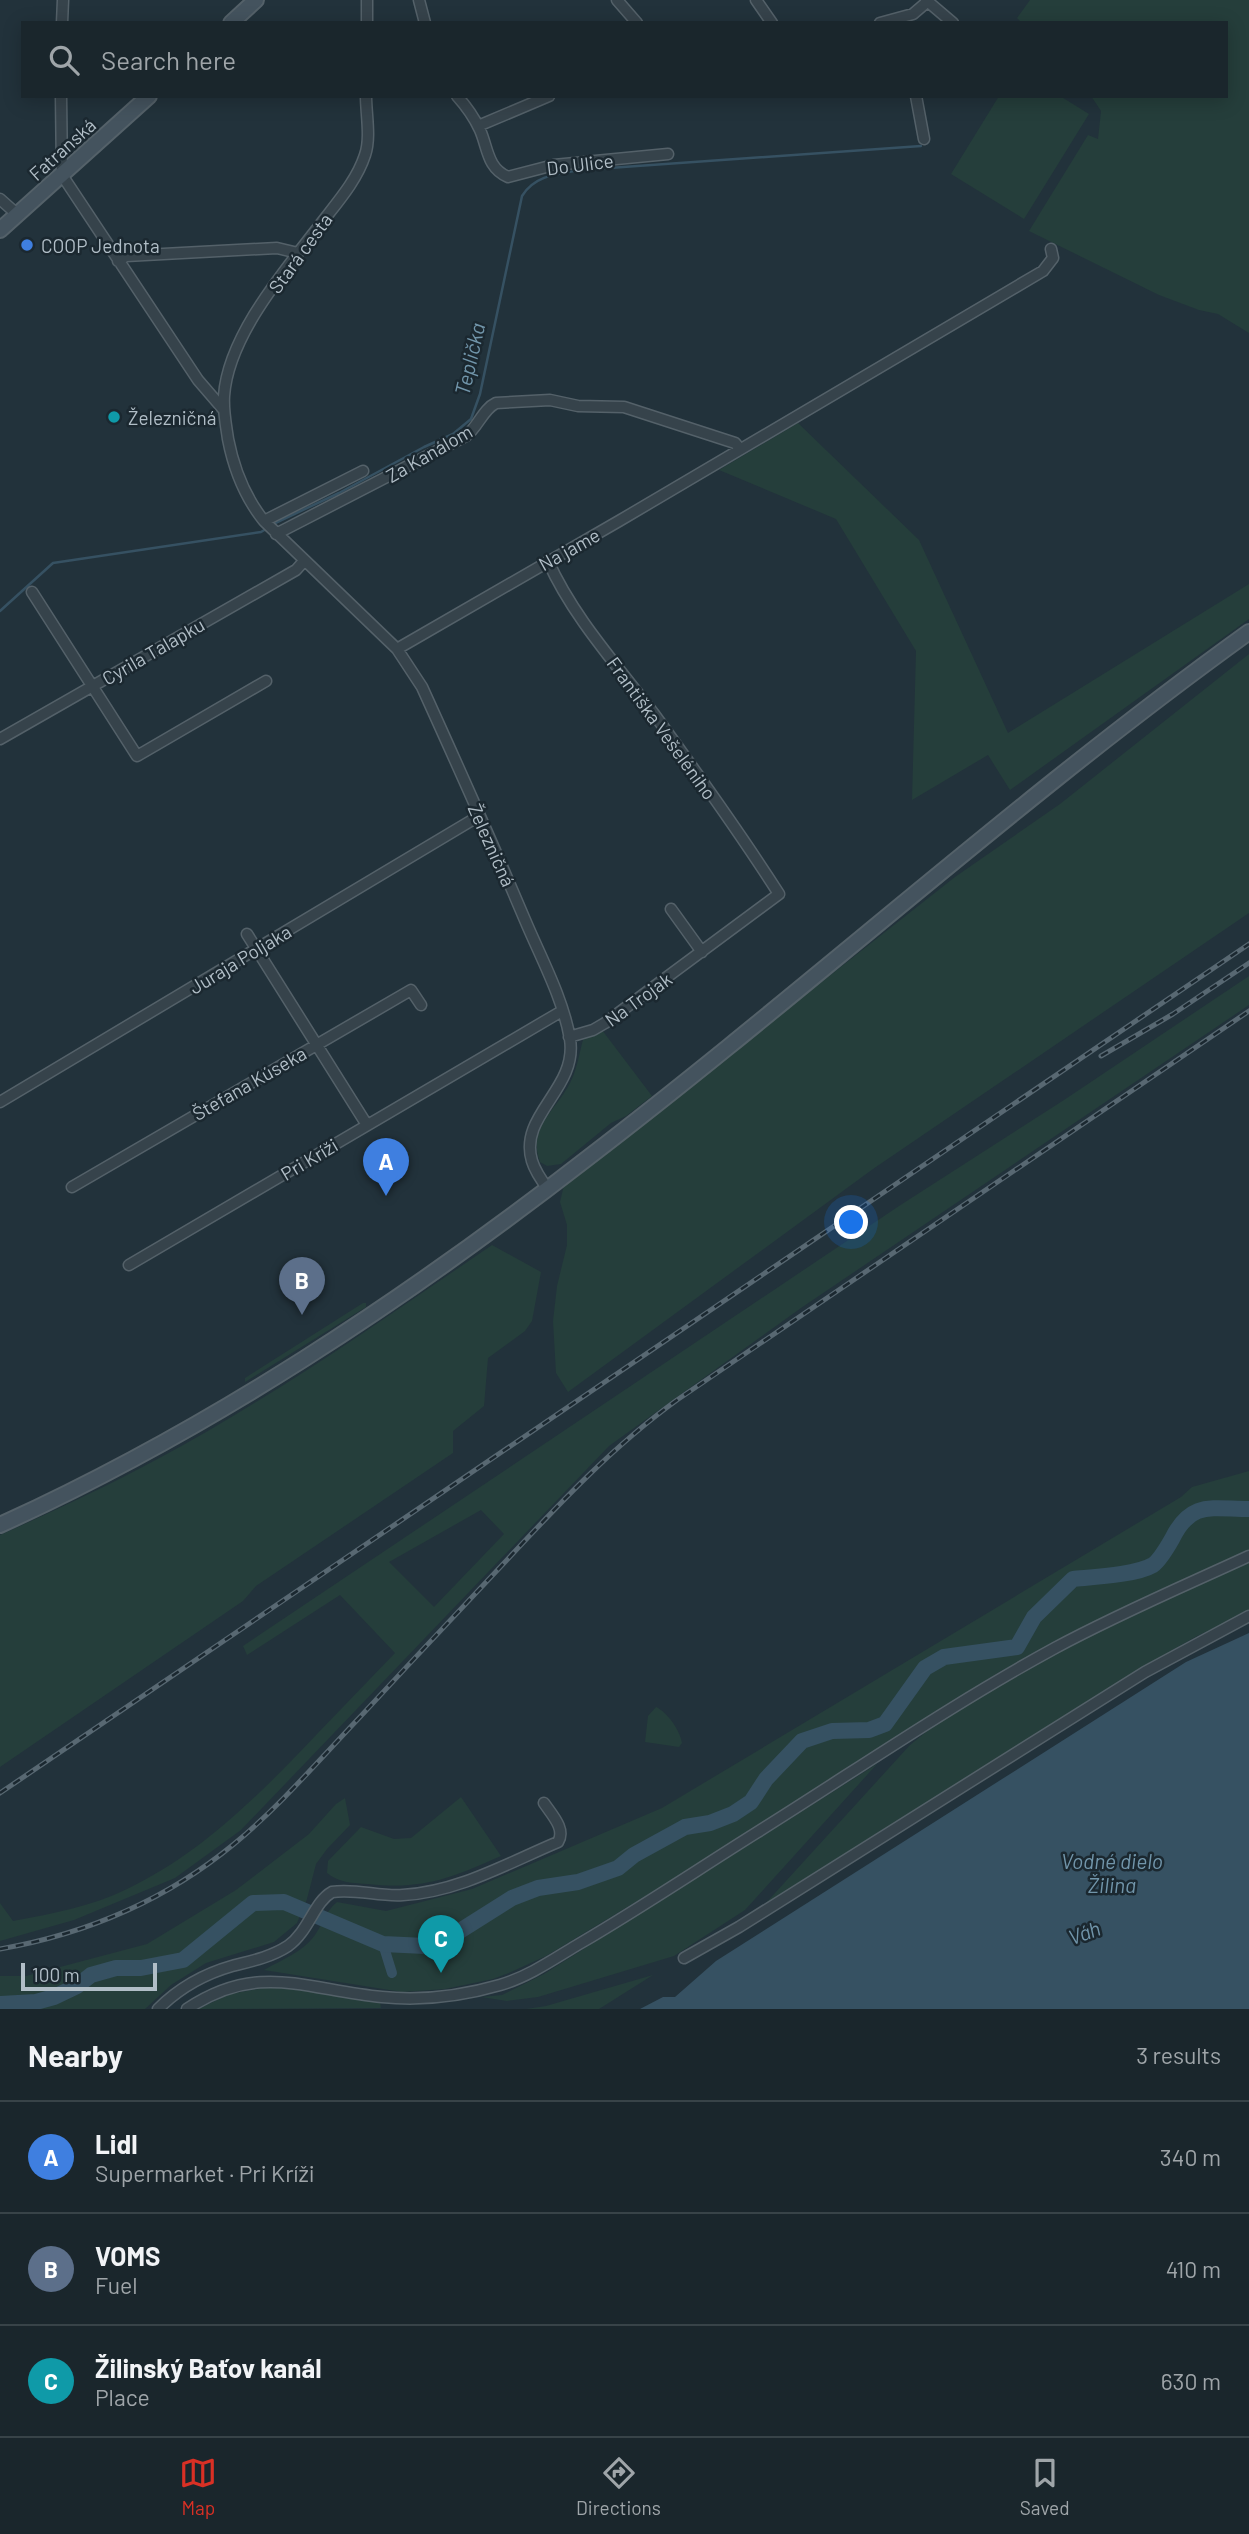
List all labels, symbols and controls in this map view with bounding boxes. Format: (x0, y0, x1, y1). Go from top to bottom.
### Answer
search box (21, 21, 1228, 98)
icon: search (45, 41, 83, 79)
text: Search here (101, 44, 236, 75)
street label: Fatranská (24, 113, 100, 185)
street label: Do Ulice (545, 148, 615, 180)
street label: Stará cesta (263, 208, 337, 298)
place label: COOP Jednota (41, 234, 160, 257)
marker: COOP Jednota (19, 237, 35, 253)
water label: Teplička (449, 320, 489, 398)
place label: Železničná (128, 406, 216, 429)
marker: Železničná (106, 409, 122, 425)
street label: Za Kanálom (382, 419, 476, 487)
street label: Na jame (534, 523, 604, 575)
street label: Cyrila Talapku (98, 612, 208, 690)
street label: Františka Vešeléniho (603, 652, 721, 804)
street label: Železničná (464, 800, 520, 890)
street label: Juraja Poljaka (185, 920, 295, 998)
street label: Na Trojak (600, 967, 676, 1031)
street label: Štefana Kúseka (188, 1041, 310, 1125)
street label: Pri Kríži (276, 1133, 342, 1185)
pin: A (363, 1138, 409, 1196)
your location (834, 1205, 868, 1239)
pin: B (279, 1257, 325, 1315)
water label: Vodné dielo Žilina (1061, 1848, 1163, 1897)
pin: C (418, 1915, 464, 1973)
water label: Váh (1065, 1915, 1103, 1949)
scale bar (21, 1960, 158, 1992)
text: 100 m (32, 1963, 80, 1986)
text: Nearby (28, 2037, 123, 2073)
text: 3 results (1136, 2041, 1221, 2069)
text: Lidl (95, 2128, 138, 2159)
text: A (43, 2143, 59, 2171)
text: 340 m (1160, 2143, 1221, 2171)
text: Supermarket · Pri Kríži (95, 2159, 315, 2187)
text: VOMS (95, 2240, 161, 2271)
text: B (44, 2255, 58, 2283)
text: 410 m (1166, 2255, 1221, 2283)
text: Fuel (95, 2271, 138, 2299)
text: Žilinský Baťov kanál (95, 2352, 322, 2383)
text: C (44, 2367, 58, 2395)
text: 630 m (1161, 2367, 1221, 2395)
text: Place (95, 2383, 150, 2411)
tab: Map (179, 2454, 217, 2519)
tab: Directions (576, 2454, 661, 2519)
tab: Saved (1020, 2454, 1070, 2519)

